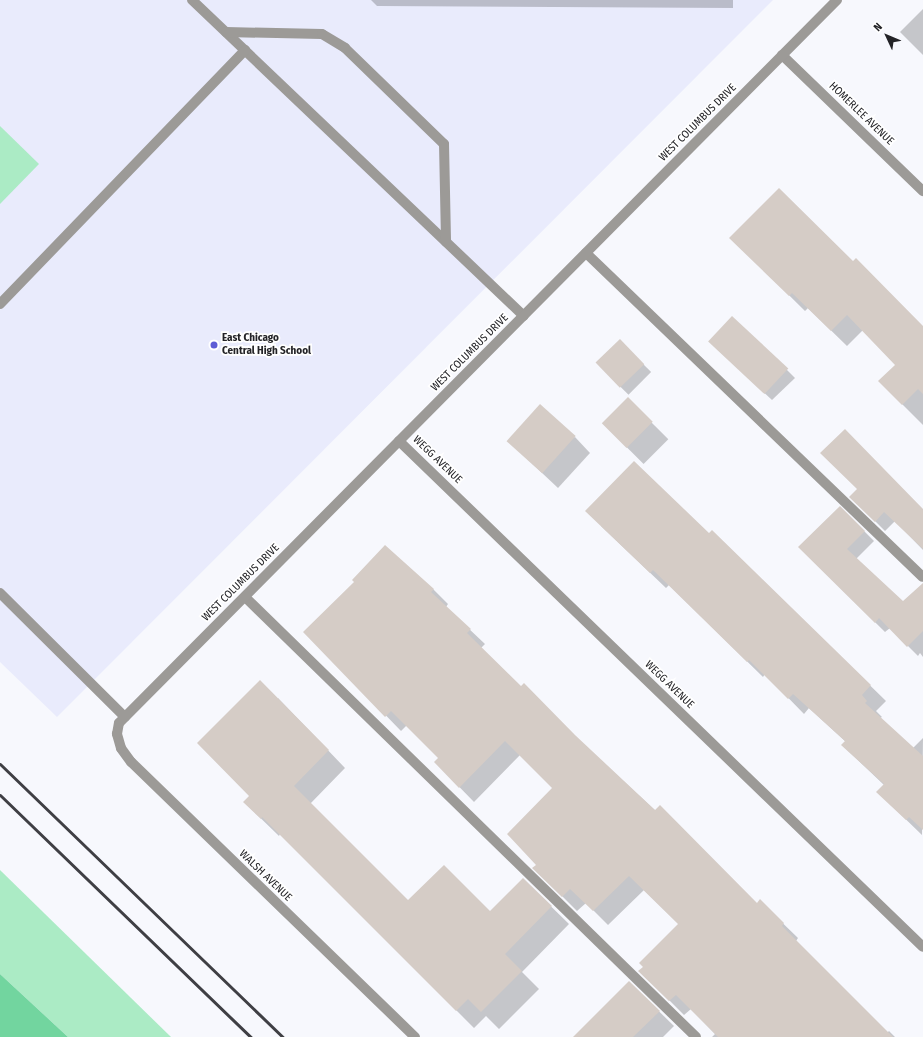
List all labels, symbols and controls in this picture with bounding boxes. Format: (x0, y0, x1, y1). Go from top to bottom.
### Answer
north arrow (867, 16, 907, 56)
text: N (871, 20, 885, 34)
street label: HOMERLEE AVENUE (826, 80, 896, 148)
street label: WEST COLUMBUS DRIVE (657, 82, 739, 164)
street label: WEST COLUMBUS DRIVE (429, 312, 511, 394)
place label: East Chicago Central High School (222, 332, 311, 358)
marker: East Chicago Central High School (209, 340, 219, 350)
street label: WEGG AVENUE (410, 433, 464, 487)
street label: WEST COLUMBUS DRIVE (200, 542, 282, 624)
street label: WEGG AVENUE (642, 658, 696, 712)
street label: WALSH AVENUE (236, 848, 294, 904)

